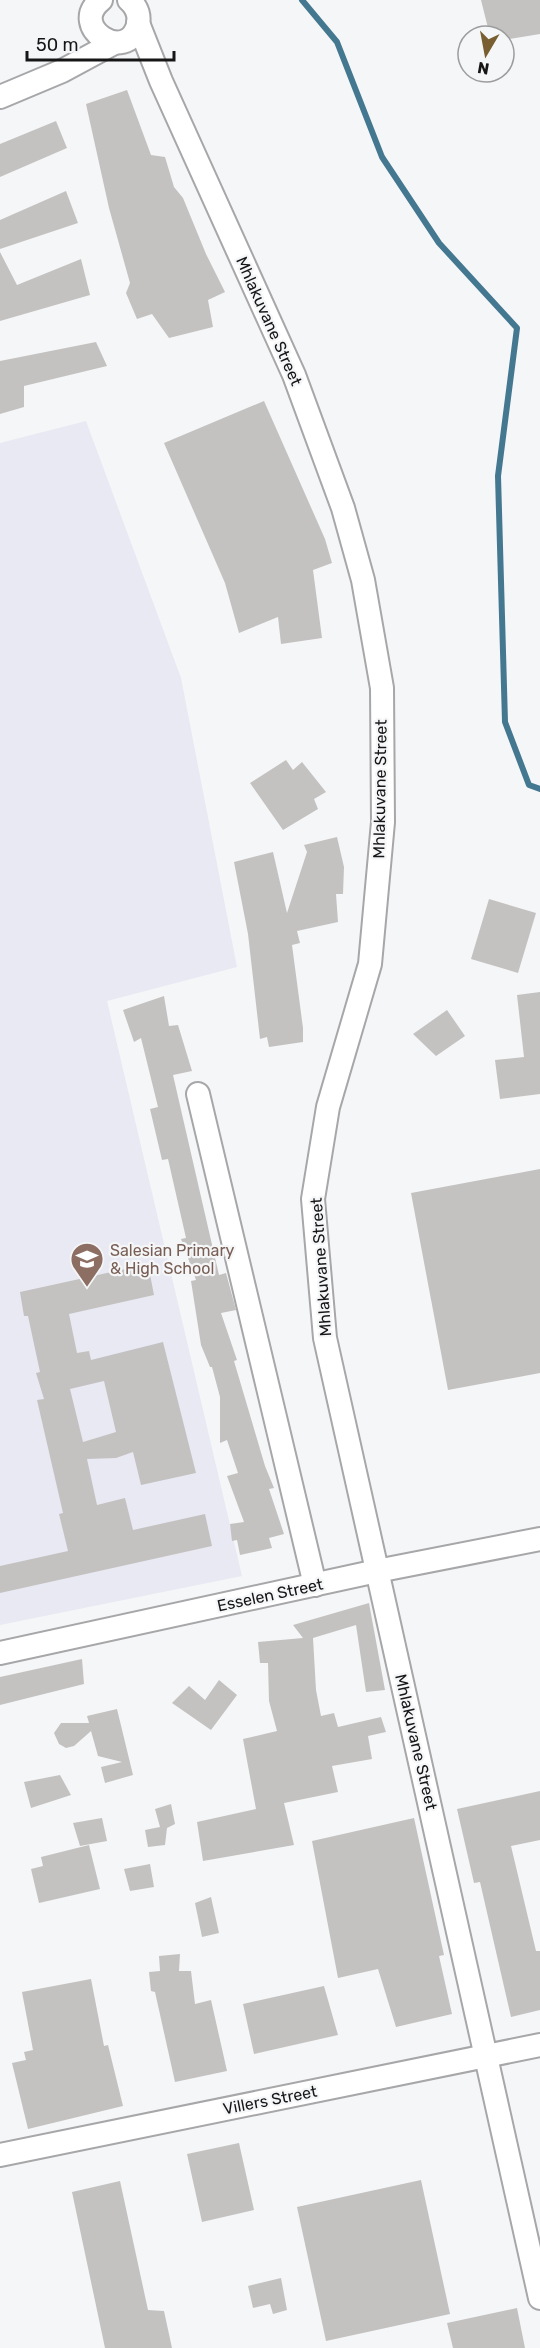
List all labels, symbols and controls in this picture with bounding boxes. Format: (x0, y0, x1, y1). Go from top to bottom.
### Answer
scale bar (27, 24, 174, 62)
north arrow (456, 24, 516, 84)
text: 50 m (36, 34, 79, 56)
text: N (476, 58, 491, 79)
street label: Mhlakuvane Street (232, 254, 306, 388)
street label: Mhlakuvane Street (369, 719, 391, 859)
street label: Mhlakuvane Street (307, 1197, 335, 1337)
school or university icon: Salesian Primary & High School (69, 1241, 105, 1288)
place label: Salesian Primary & High School (110, 1241, 234, 1278)
street label: Esselen Street (215, 1575, 325, 1615)
street label: Mhlakuvane Street (391, 1672, 441, 1812)
street label: Villers Street (221, 2082, 319, 2118)

